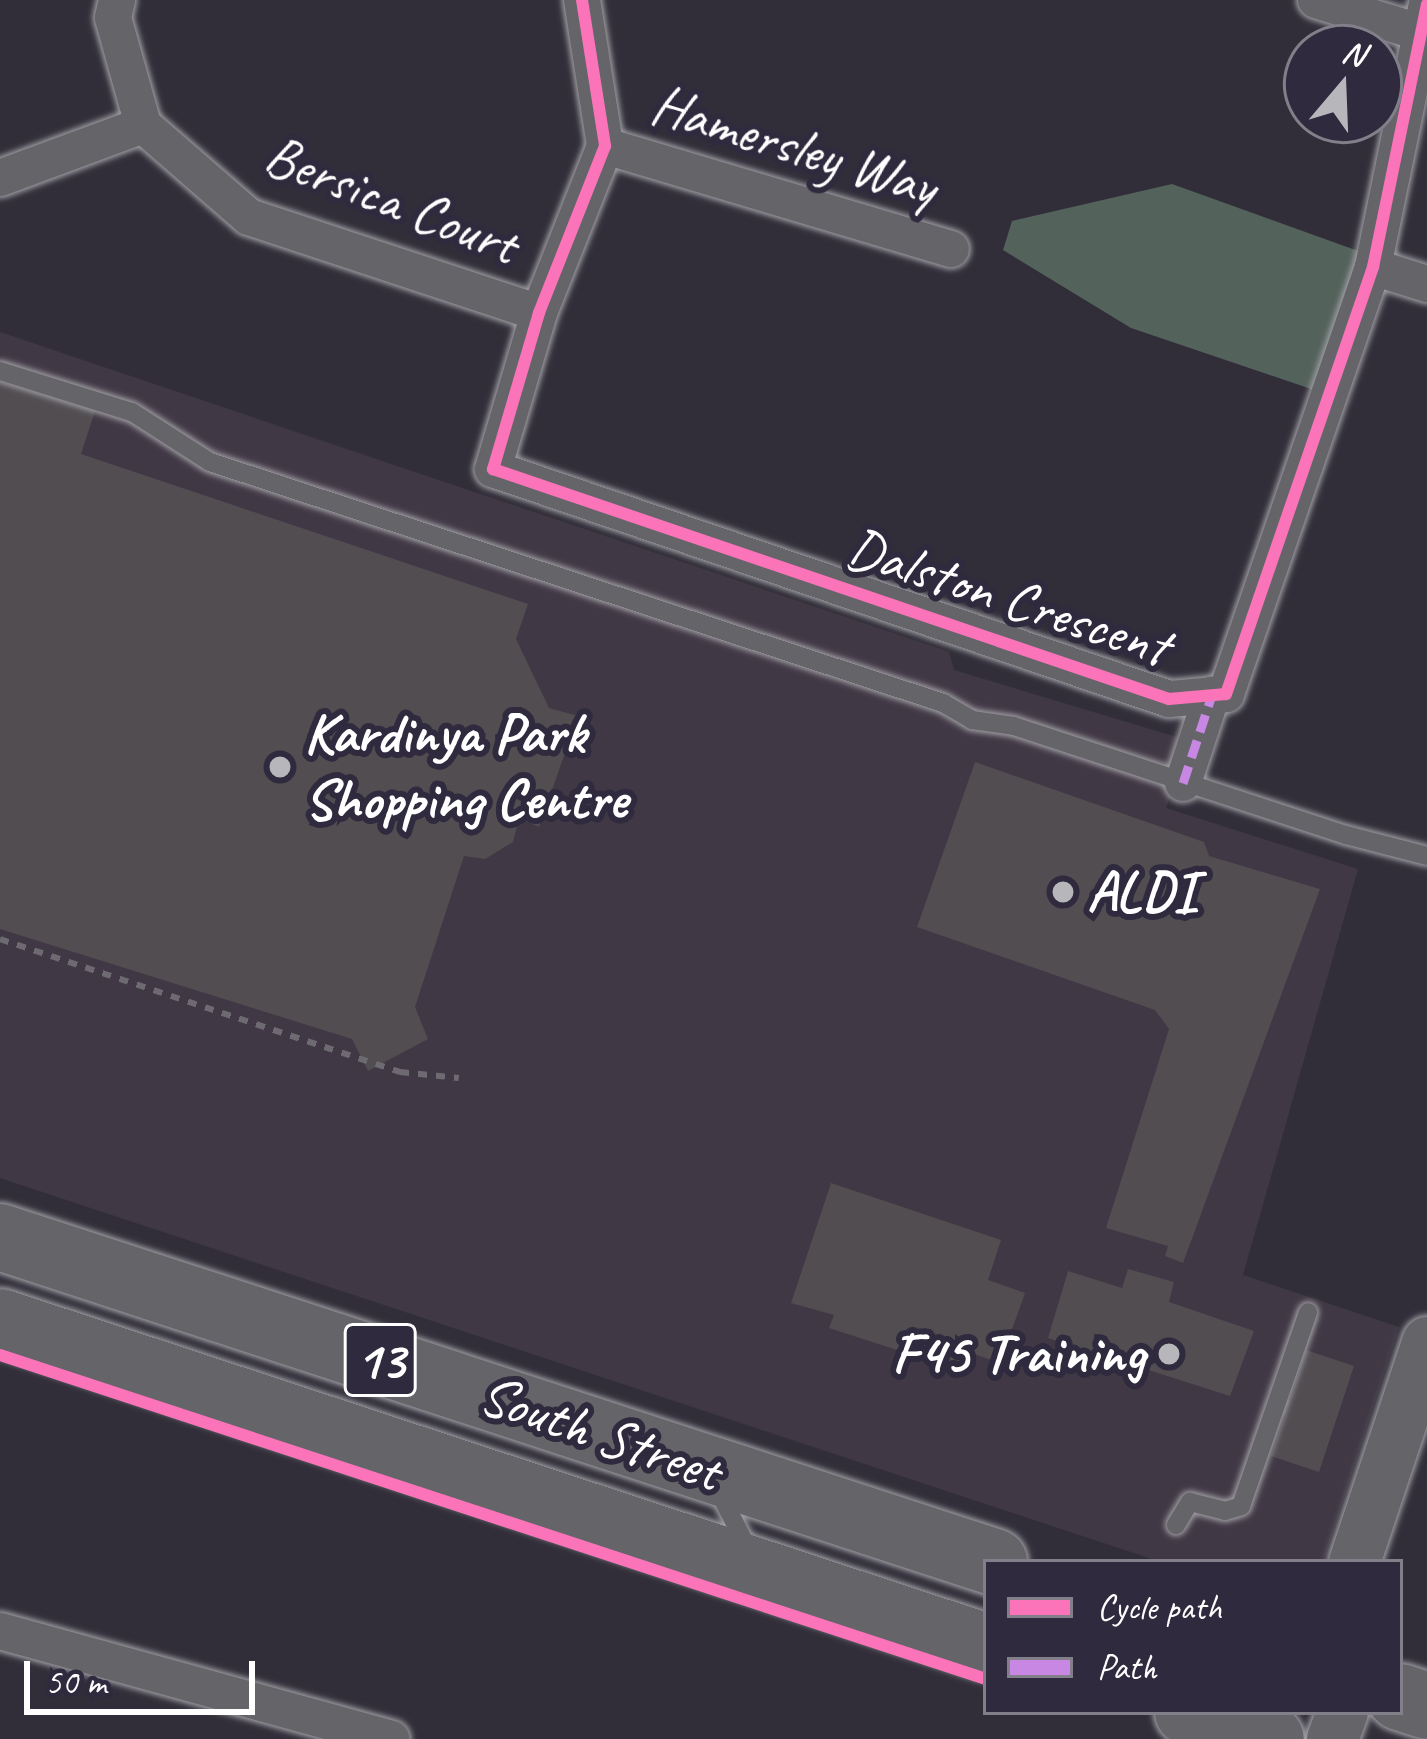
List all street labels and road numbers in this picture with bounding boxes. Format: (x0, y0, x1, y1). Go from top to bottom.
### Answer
street label: Hamersley Way (644, 70, 944, 222)
street label: Bersica Court (255, 121, 527, 279)
street label: Dalston Crescent (838, 513, 1178, 681)
road number: 13 (341, 1312, 419, 1408)
street label: South Street (470, 1360, 730, 1506)

